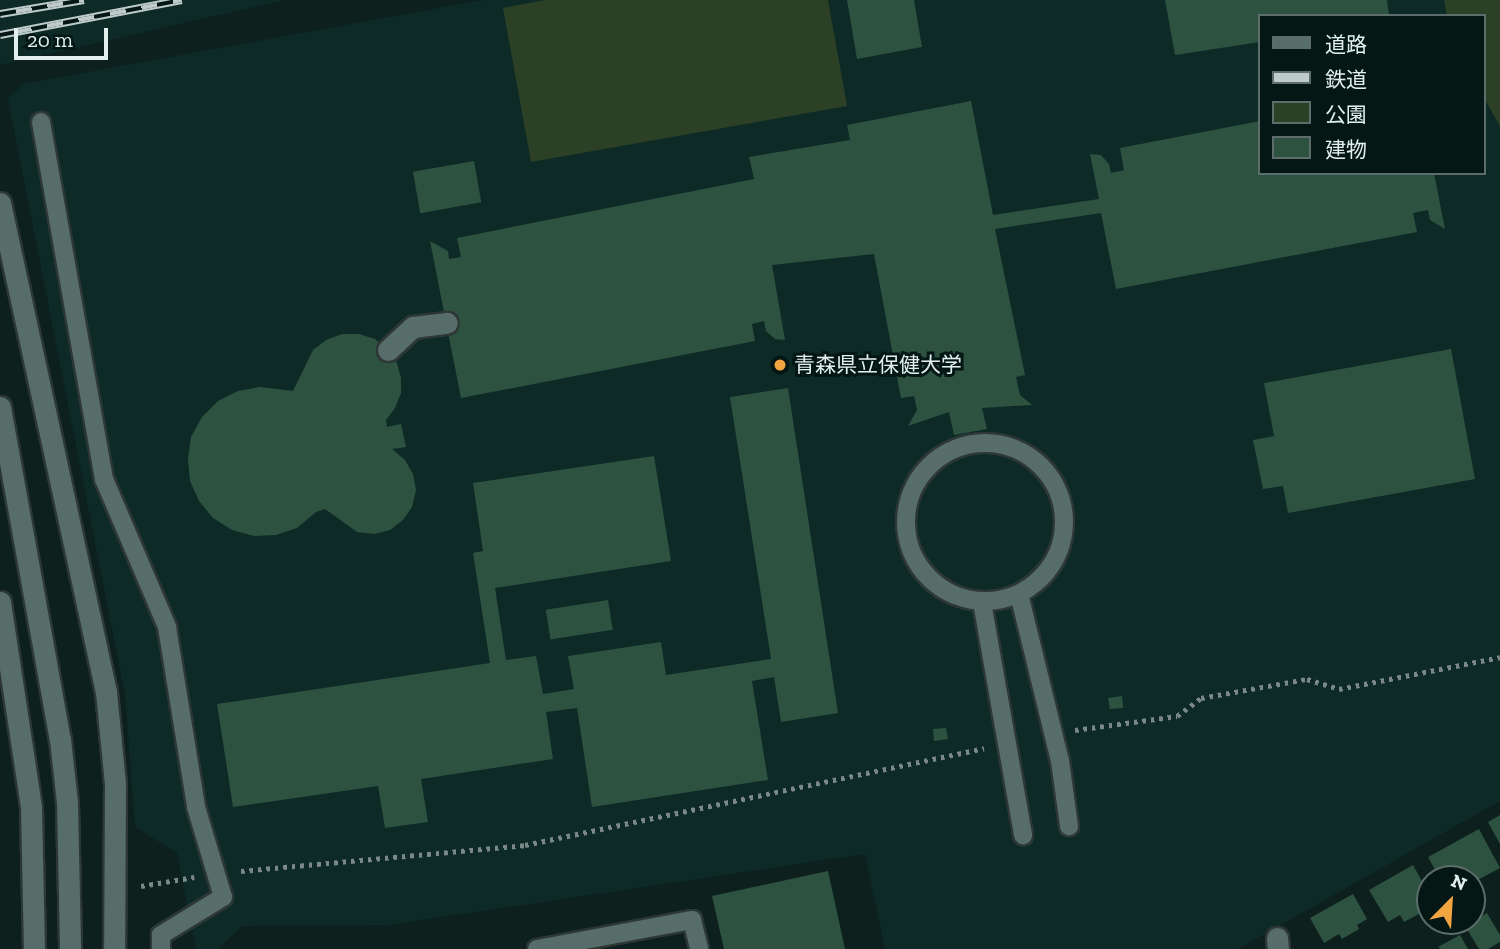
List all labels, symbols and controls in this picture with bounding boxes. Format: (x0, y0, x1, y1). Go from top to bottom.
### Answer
scale bar (18, 14, 112, 58)
legend (1258, 14, 1486, 175)
text: 20 m (27, 27, 73, 52)
text: 道路 (1325, 32, 1367, 57)
text: 鉄道 (1325, 67, 1367, 92)
text: 公園 (1325, 102, 1367, 127)
text: 建物 (1325, 137, 1367, 162)
place label: 青森県立保健大学 (794, 352, 962, 378)
marker: 青森県立保健大学 (772, 357, 788, 373)
north arrow (1416, 865, 1486, 935)
text: N (1448, 869, 1470, 896)

